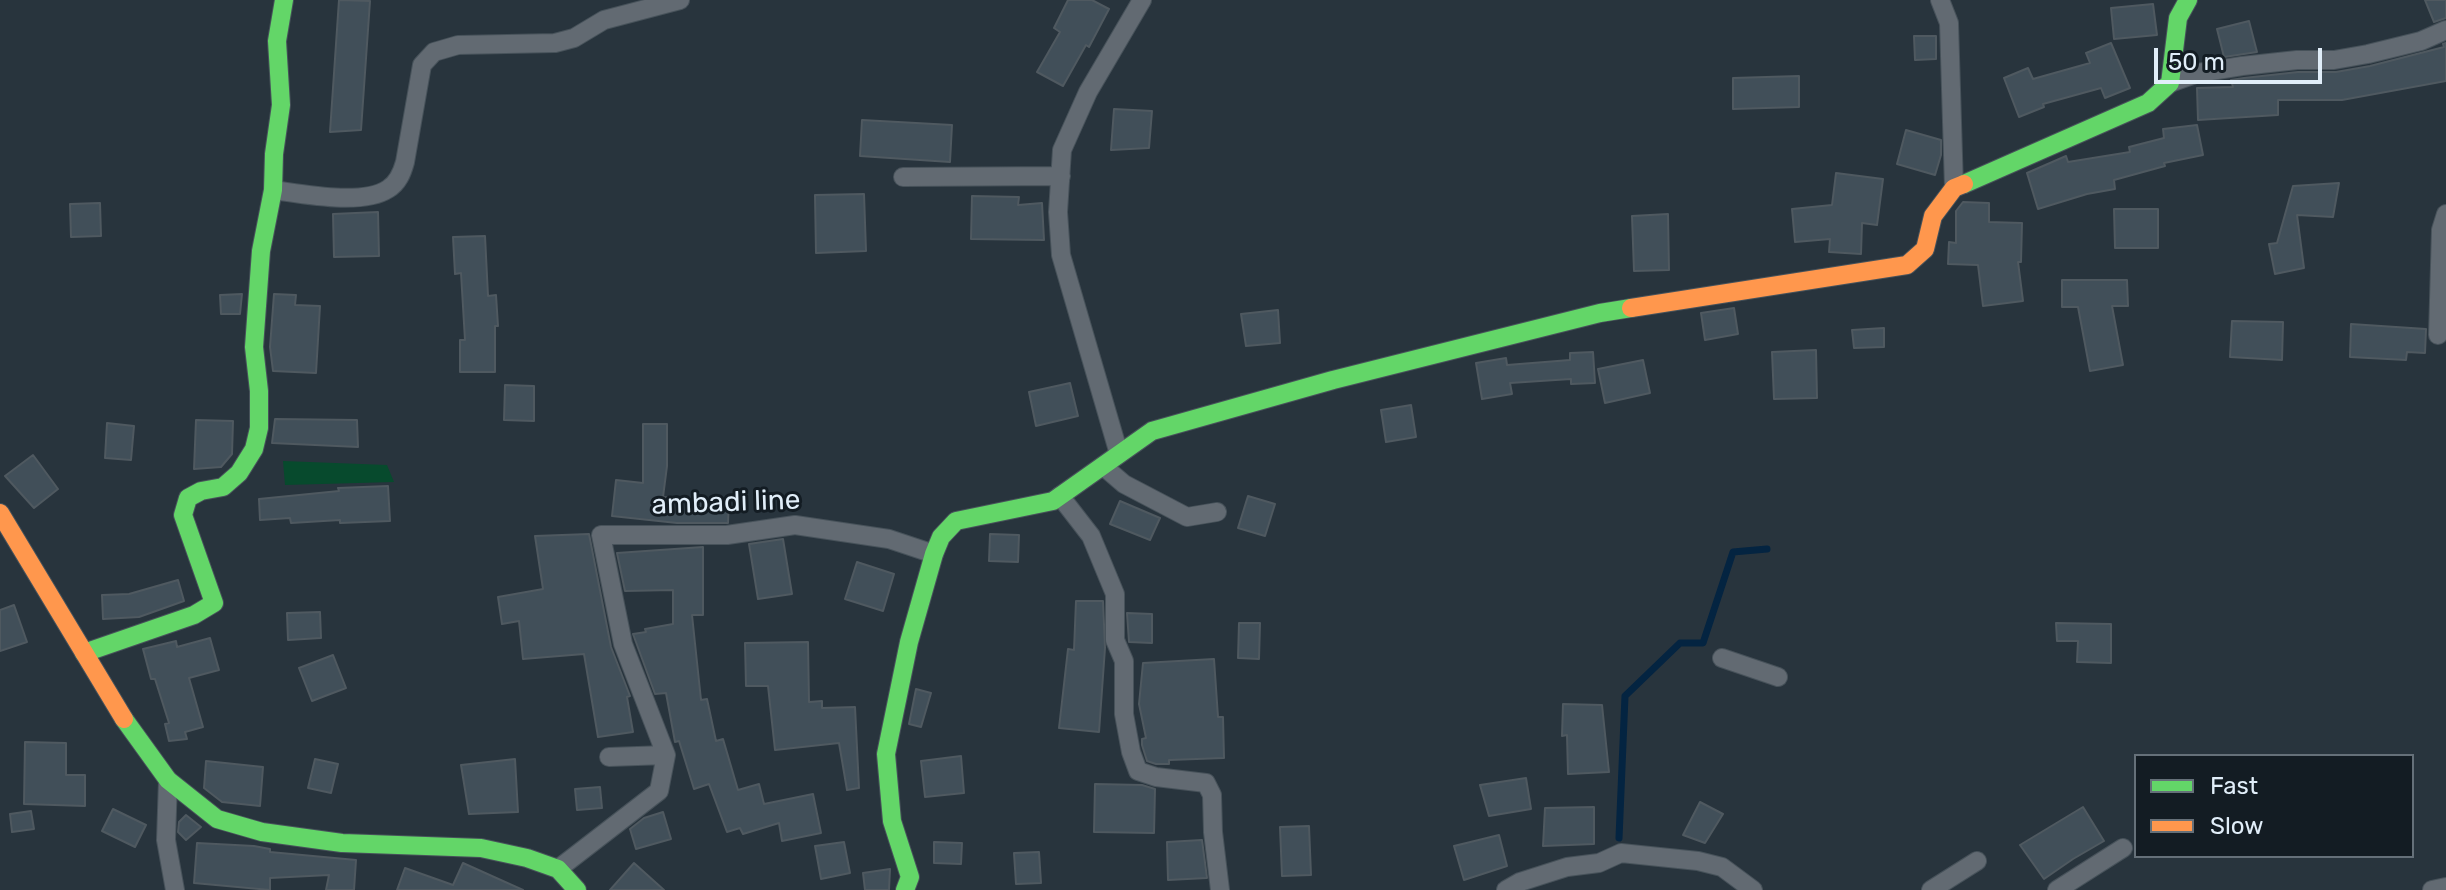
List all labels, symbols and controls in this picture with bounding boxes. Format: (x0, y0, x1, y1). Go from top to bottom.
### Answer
scale bar (2158, 32, 2326, 82)
text: 50 m (2168, 48, 2225, 76)
street label: ambadi line (651, 484, 801, 522)
legend (2134, 754, 2414, 858)
text: Fast (2210, 772, 2258, 800)
text: Slow (2210, 812, 2263, 840)

